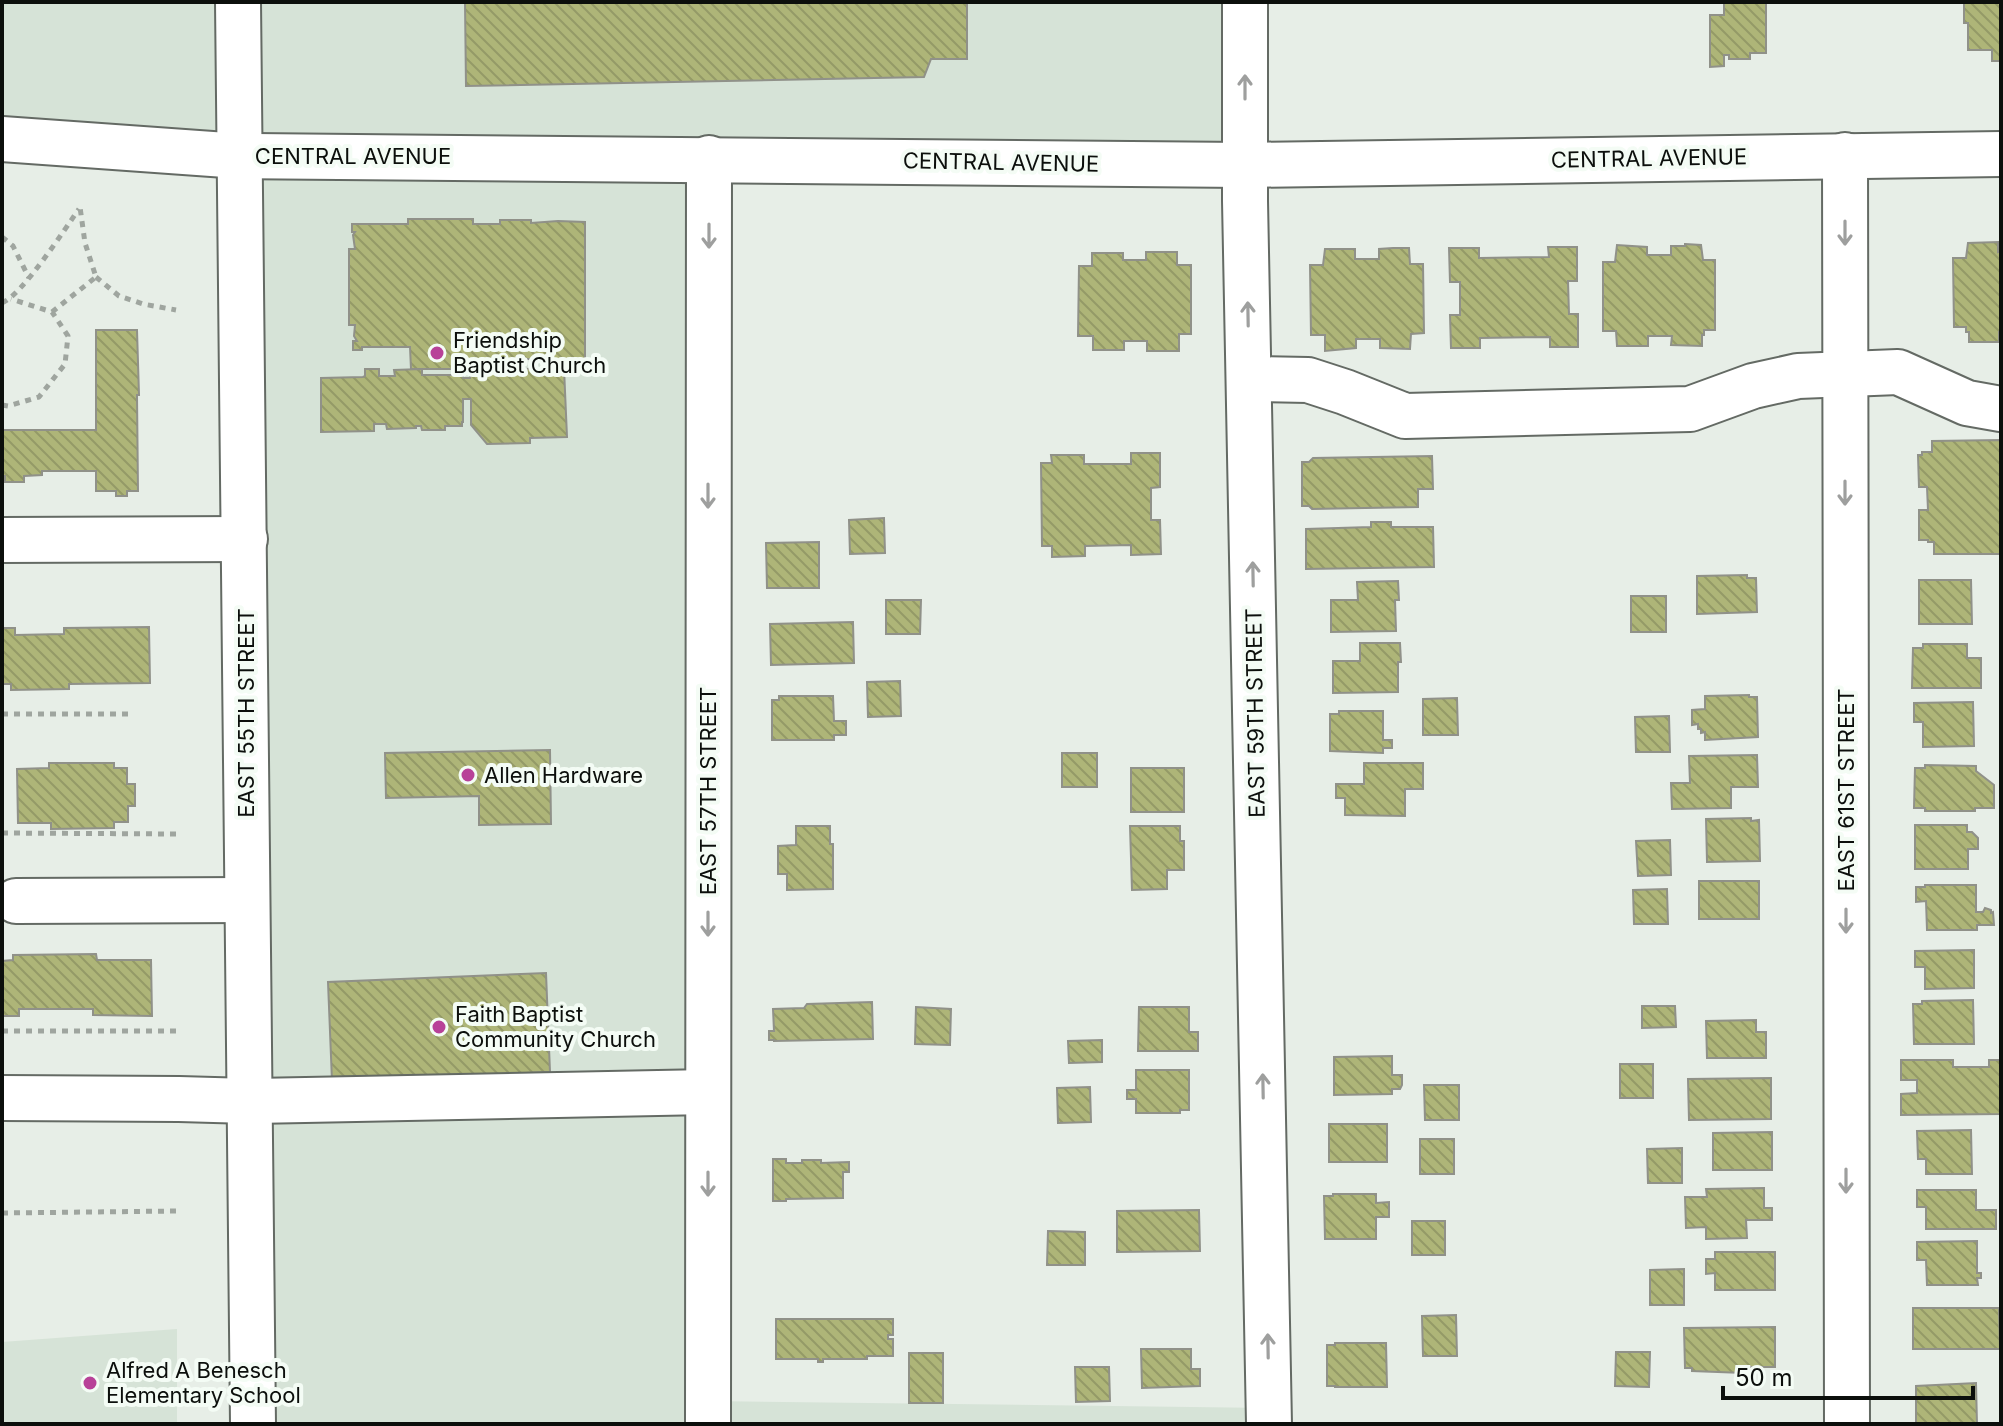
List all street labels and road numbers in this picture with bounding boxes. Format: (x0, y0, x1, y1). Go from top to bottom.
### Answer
street label: CENTRAL AVENUE (255, 143, 451, 169)
street label: CENTRAL AVENUE (1551, 143, 1747, 173)
street label: CENTRAL AVENUE (903, 147, 1099, 177)
street label: EAST 55TH STREET (233, 608, 259, 818)
street label: EAST 59TH STREET (1240, 608, 1270, 818)
street label: EAST 57TH STREET (695, 687, 721, 895)
street label: EAST 61ST STREET (1833, 688, 1859, 892)

